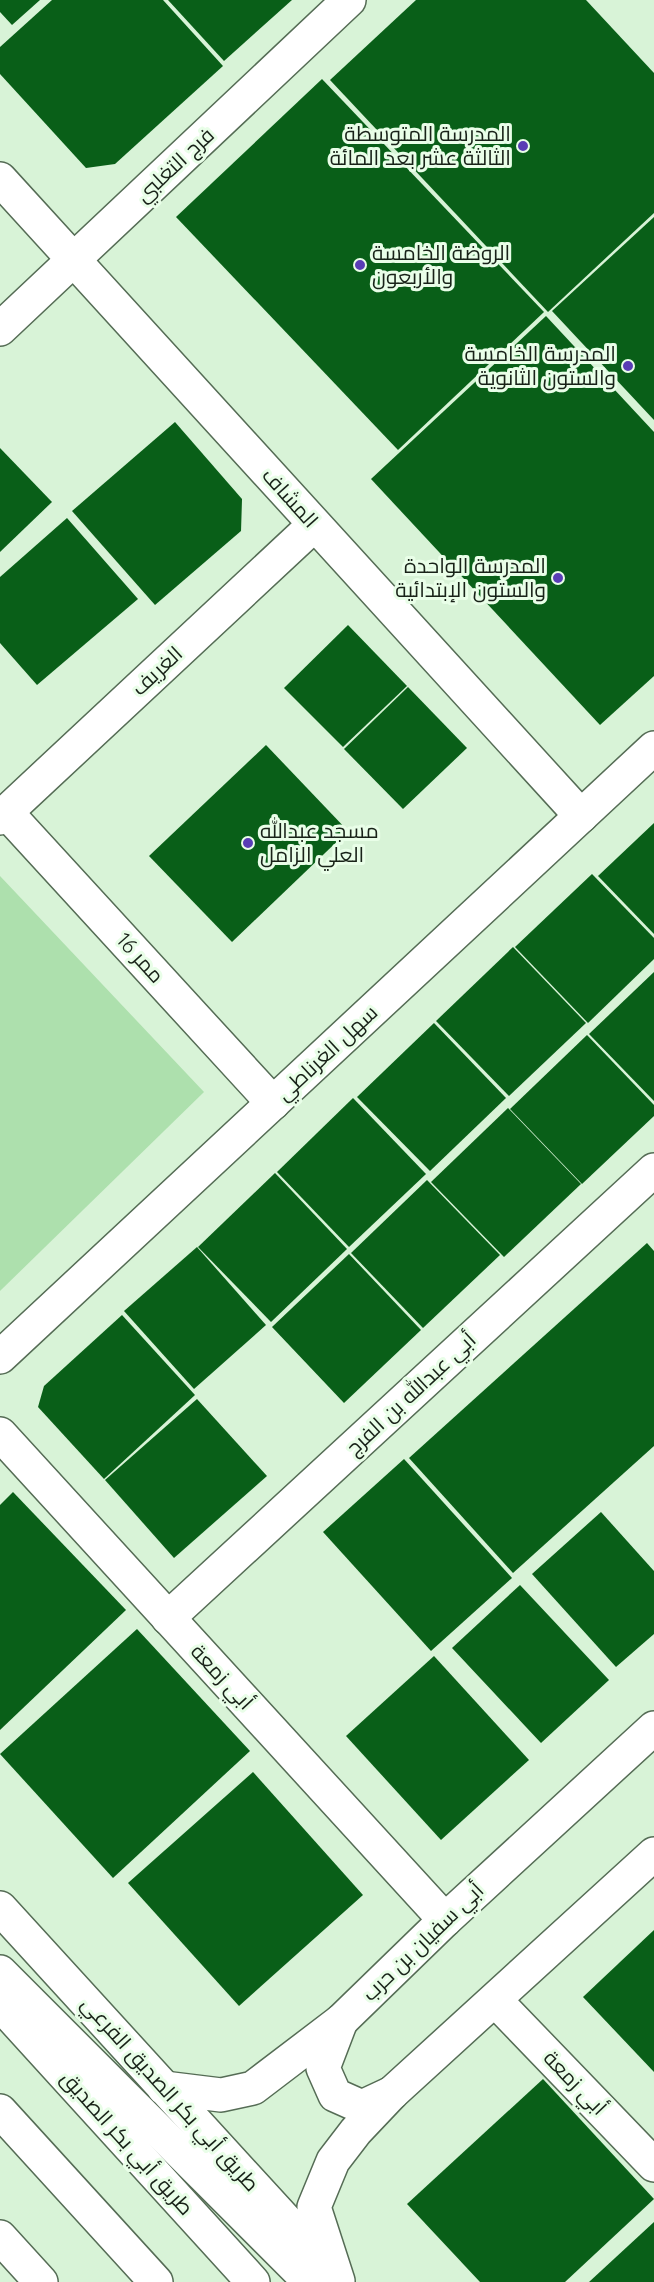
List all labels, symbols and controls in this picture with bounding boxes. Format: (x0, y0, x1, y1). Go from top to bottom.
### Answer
place label: المدرسة المتوسطة الثالثة عشر بعد المائة (330, 120, 511, 170)
street label: فرج التغلبي (130, 121, 222, 210)
marker: المدرسة المتوسطة الثالثة عشر بعد المائة (516, 139, 530, 153)
place label: الروضة الخامسة والأربعون (372, 239, 510, 290)
marker: الروضة الخامسة والأربعون (353, 258, 367, 272)
place label: المدرسة الخامسة والستون الثانوية (464, 340, 616, 391)
marker: المدرسة الخامسة والستون الثانوية (621, 359, 635, 373)
street label: المشاف (257, 462, 324, 533)
place label: المدرسة الواحدة والستون الإبتدائية (395, 552, 546, 603)
marker: المدرسة الواحدة والستون الإبتدائية (551, 571, 565, 585)
street label: الغريف (125, 640, 187, 700)
place label: مسجد عبدالله العلي الزامل (260, 817, 379, 871)
marker: مسجد عبدالله العلي الزامل (241, 836, 255, 850)
street label: ممر 16 (111, 927, 170, 988)
street label: سهل الغرناطي (270, 999, 385, 1109)
street label: أبي عبدالله بن الفرج (340, 1326, 483, 1463)
street label: أبي زمعة (183, 1638, 260, 1717)
street label: أبي سفيان بن حرب (356, 1877, 491, 2009)
street label: طريق أبي بكر الصديق الفرعي (76, 1991, 264, 2197)
street label: أبي زمعة (536, 2044, 613, 2123)
street label: طريق أبي بكر الصديق (56, 2066, 198, 2220)

